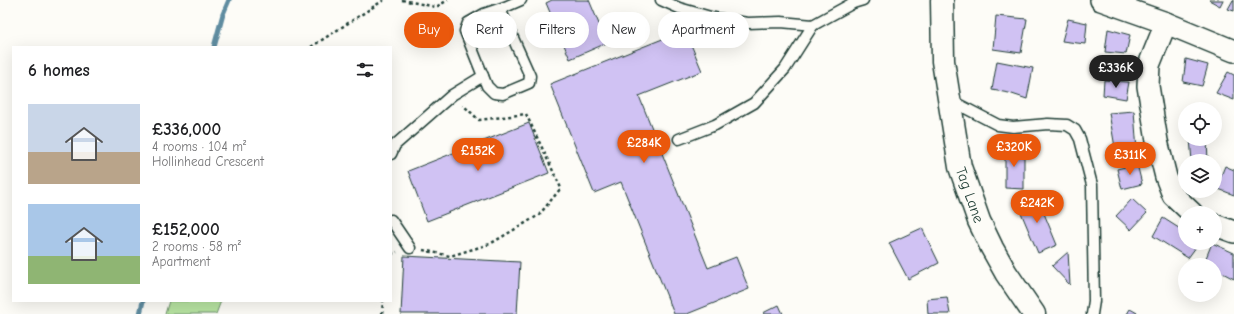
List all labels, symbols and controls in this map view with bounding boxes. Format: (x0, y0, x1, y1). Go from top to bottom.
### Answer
chip: Buy (404, 12, 454, 48)
chip: Rent (462, 12, 517, 48)
chip: Filters (525, 12, 589, 48)
chip: New (597, 12, 650, 48)
chip: Apartment (658, 12, 749, 48)
pin: £336K (1088, 55, 1144, 89)
icon: filters (354, 59, 376, 81)
text: £336K (1098, 60, 1134, 75)
text: 6 homes (28, 61, 90, 80)
map controls (1178, 102, 1222, 302)
button: locate (1178, 102, 1222, 146)
icon: home (60, 120, 108, 168)
text: £336,000 (152, 120, 221, 139)
pin: £284K (616, 130, 672, 164)
pin: £320K (986, 134, 1042, 168)
text: £284K (626, 135, 662, 150)
pin: £152K (450, 138, 506, 172)
text: 4 rooms · 104 m² (152, 139, 246, 154)
text: £320K (996, 139, 1032, 154)
pin: £311K (1102, 142, 1158, 176)
text: £152K (461, 143, 495, 158)
text: £311K (1114, 147, 1146, 162)
text: Hollinhead Crescent (152, 154, 264, 169)
button: layers (1178, 154, 1222, 198)
street label: Tag Lane (952, 165, 988, 226)
pin: £242K (1009, 190, 1065, 224)
text: £242K (1020, 195, 1054, 210)
button: + (1178, 206, 1222, 250)
icon: home (60, 220, 108, 268)
text: £152,000 (152, 220, 220, 239)
text: 2 rooms · 58 m² (152, 239, 241, 254)
text: Apartment (152, 254, 210, 269)
button: − (1178, 258, 1222, 302)

